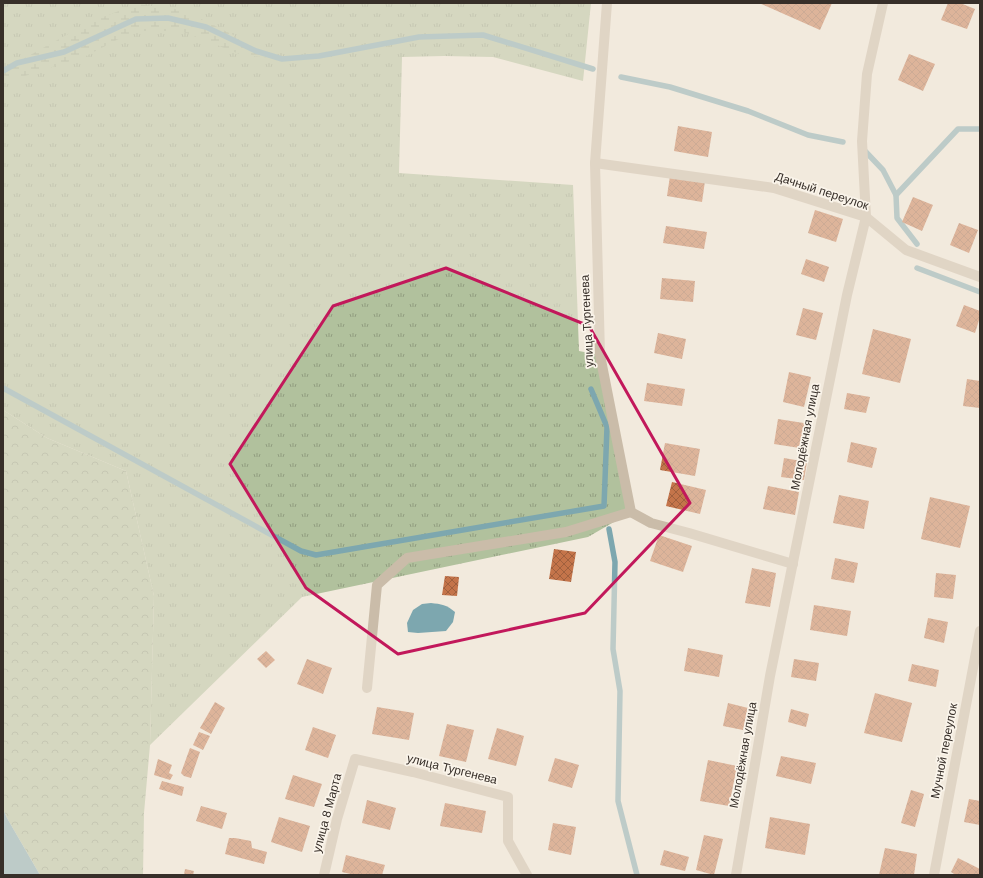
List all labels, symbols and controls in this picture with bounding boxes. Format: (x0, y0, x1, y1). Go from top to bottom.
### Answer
street label: Дачный переулок (774, 169, 871, 213)
street label: улица Тургенева (578, 274, 596, 368)
street label: Молодёжная улица (788, 382, 822, 491)
street label: Молодёжная улица (727, 700, 759, 809)
street label: Мучной переулок (928, 701, 960, 800)
street label: улица Тургенева (405, 751, 499, 787)
street label: улица 8 Марта (310, 771, 344, 854)

